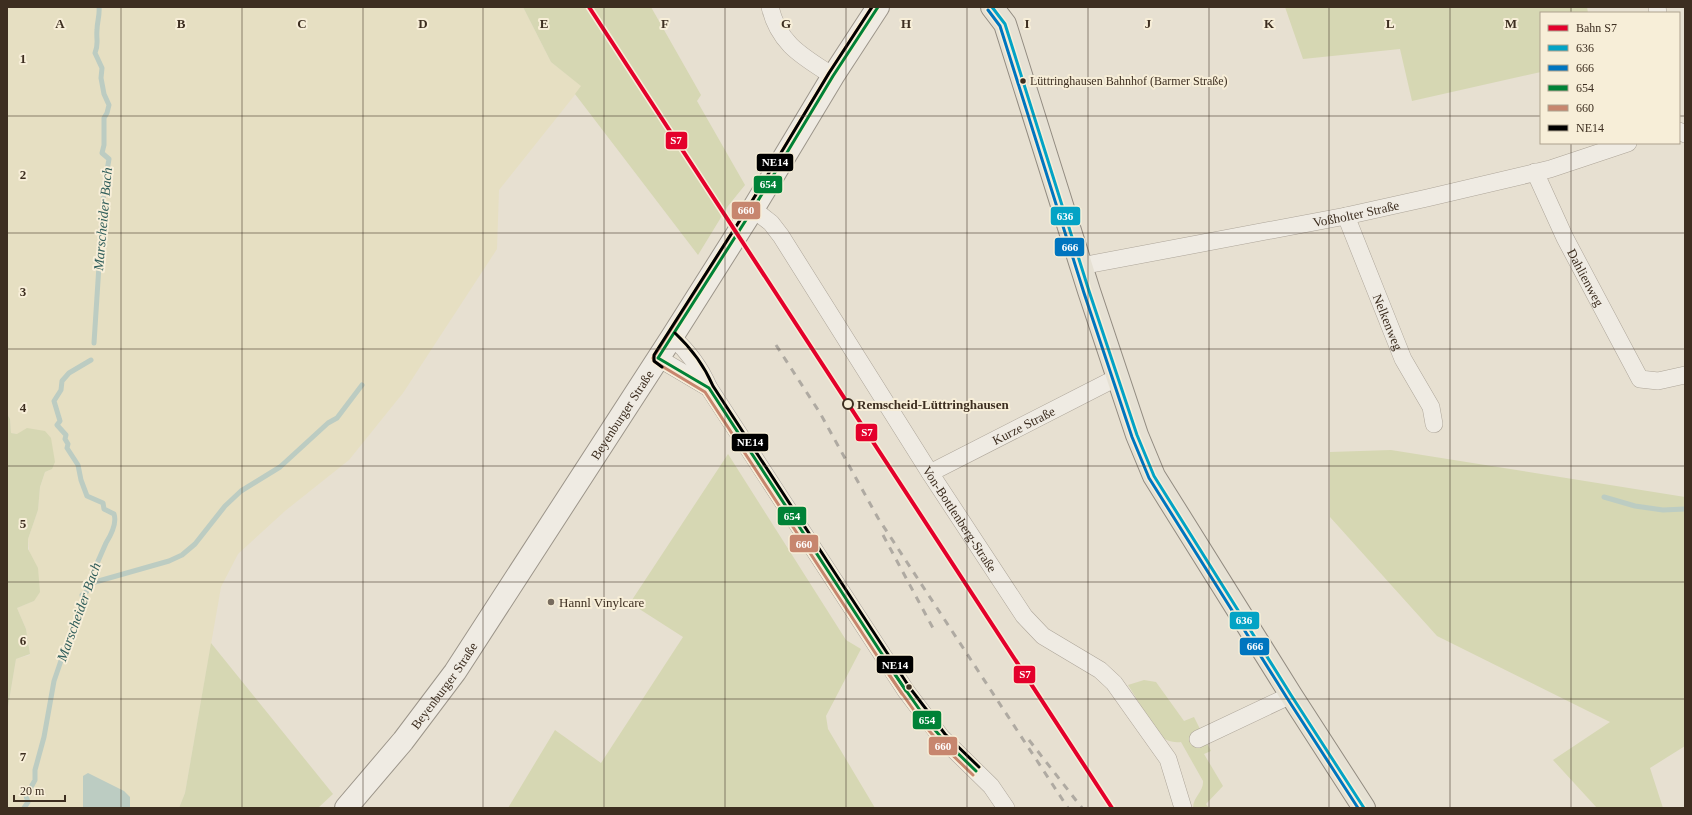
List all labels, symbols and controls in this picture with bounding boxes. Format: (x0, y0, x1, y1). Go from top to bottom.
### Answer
legend (1540, 12, 1680, 144)
text: A (55, 16, 65, 31)
text: B (177, 16, 186, 31)
text: C (297, 16, 307, 31)
text: D (418, 16, 428, 31)
text: E (540, 16, 548, 31)
text: F (661, 16, 669, 31)
text: G (781, 16, 791, 31)
text: H (901, 16, 911, 31)
text: I (1024, 16, 1030, 31)
text: J (1145, 16, 1152, 31)
text: K (1264, 16, 1275, 31)
text: L (1386, 16, 1395, 31)
text: M (1505, 16, 1517, 31)
text: Bahn S7 (1576, 21, 1617, 35)
text: 636 (1576, 41, 1594, 55)
text: 1 (20, 51, 26, 66)
text: 666 (1576, 61, 1594, 75)
place label: Lüttringhausen Bahnhof (Barmer Straße) (1030, 74, 1228, 88)
marker: Lüttringhausen Bahnhof (Barmer Straße) (1018, 76, 1028, 86)
text: 654 (1576, 81, 1594, 95)
text: 660 (1576, 101, 1594, 115)
text: NE14 (1576, 121, 1604, 135)
line badge: S7 (665, 131, 688, 150)
text: S7 (670, 134, 682, 146)
line badge: NE14 (756, 153, 794, 172)
text: NE14 (762, 156, 789, 168)
text: 2 (20, 167, 26, 182)
water label: Marscheider Bach (91, 167, 115, 272)
line badge: 654 (753, 175, 783, 194)
text: 654 (760, 178, 777, 190)
street label: Voßholter Straße (1312, 197, 1401, 230)
line badge: 660 (731, 201, 761, 220)
text: 660 (738, 204, 755, 216)
line badge: 636 (1050, 206, 1081, 226)
text: 636 (1057, 210, 1074, 222)
line badge: 666 (1054, 237, 1085, 257)
text: 666 (1062, 241, 1079, 253)
street label: Dahlienweg (1565, 246, 1608, 309)
text: 3 (20, 284, 27, 299)
street label: Nelkenweg (1370, 292, 1406, 353)
street label: Beyenburger Straße (587, 367, 656, 462)
place label: Remscheid-Lüttringhausen (857, 397, 1009, 412)
marker: Remscheid-Lüttringhausen (842, 398, 854, 410)
text: 4 (20, 400, 27, 415)
street label: Kurze Straße (990, 403, 1058, 447)
line badge: S7 (855, 423, 878, 442)
text: S7 (861, 426, 873, 438)
line badge: NE14 (731, 433, 769, 452)
text: NE14 (737, 436, 764, 448)
street label: Von-Bottlenberg-Straße (920, 463, 1001, 575)
line badge: 654 (777, 506, 807, 526)
text: 654 (784, 510, 801, 522)
text: 5 (20, 516, 27, 531)
line badge: 660 (789, 534, 819, 553)
text: 660 (796, 538, 813, 550)
water label: Marscheider Bach (54, 561, 104, 664)
place label: Hannl Vinylcare (559, 595, 644, 610)
marker: Hannl Vinylcare (546, 597, 556, 607)
line badge: 636 (1229, 611, 1260, 630)
text: 636 (1236, 614, 1253, 626)
text: 6 (20, 633, 27, 648)
line badge: 666 (1239, 637, 1270, 656)
street label: Beyenburger Straße (407, 639, 480, 732)
text: 666 (1247, 640, 1264, 652)
line badge: NE14 (876, 655, 914, 674)
text: NE14 (882, 659, 909, 671)
line badge: S7 (1013, 665, 1036, 684)
text: S7 (1019, 668, 1031, 680)
unlabelled marker (904, 682, 914, 692)
line badge: 654 (912, 710, 942, 730)
text: 654 (919, 714, 936, 726)
line badge: 660 (928, 736, 958, 756)
text: 660 (935, 740, 952, 752)
text: 7 (20, 749, 27, 764)
scale bar (14, 777, 65, 803)
text: 20 m (20, 784, 45, 798)

